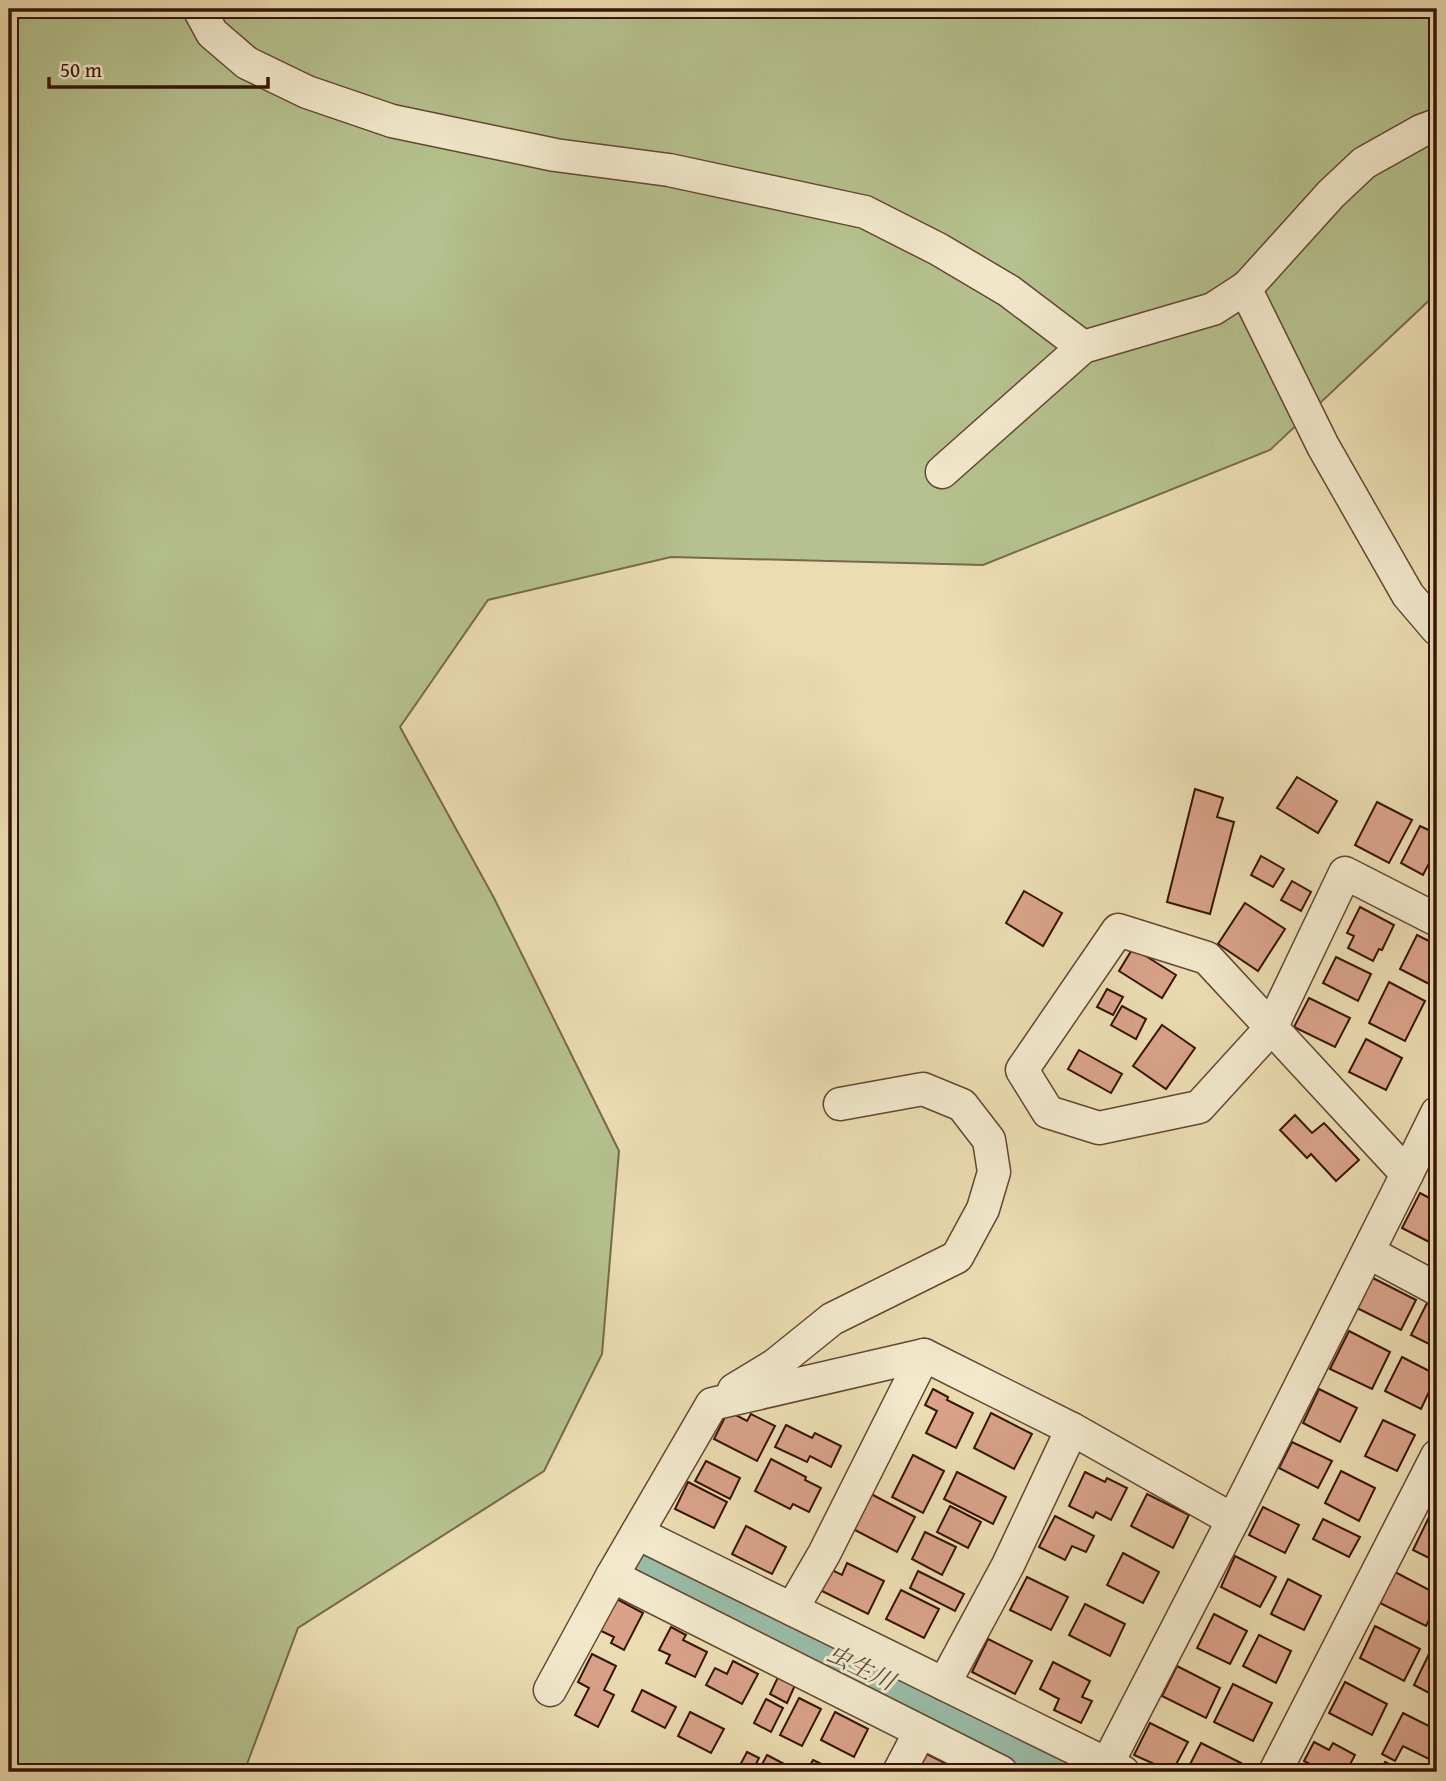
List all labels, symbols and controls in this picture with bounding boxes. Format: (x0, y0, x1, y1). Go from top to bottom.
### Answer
scale bar (49, 46, 268, 90)
text: 50 m (60, 54, 102, 85)
water label: 虫生川 (821, 1635, 904, 1700)

